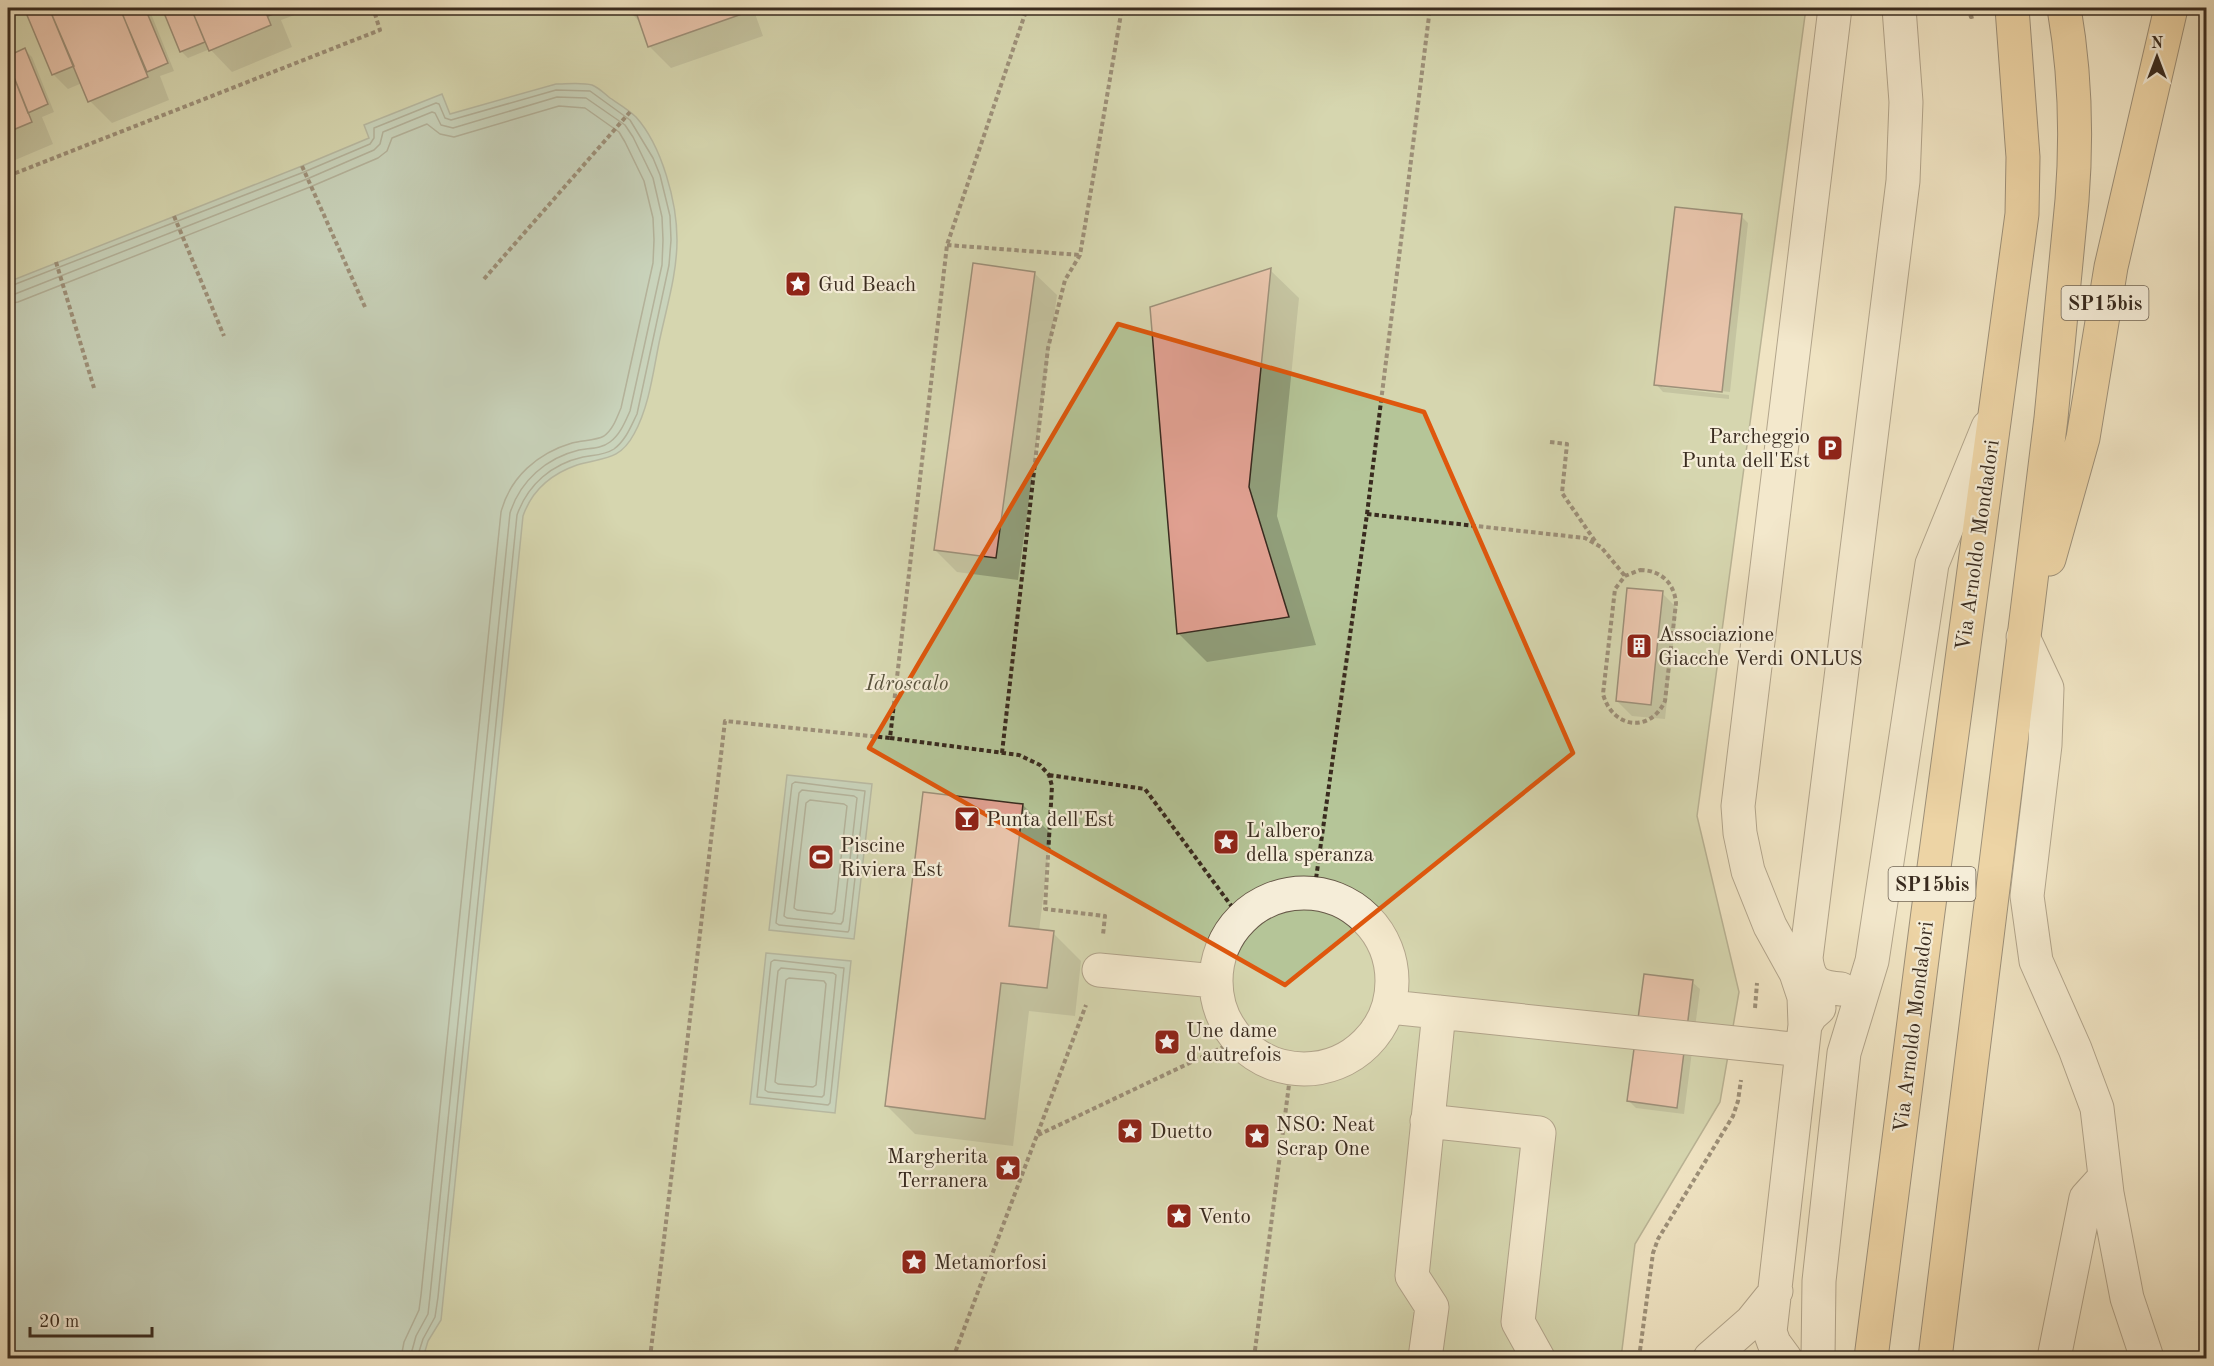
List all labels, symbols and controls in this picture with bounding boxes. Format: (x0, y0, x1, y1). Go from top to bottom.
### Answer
north arrow (2127, 27, 2187, 87)
text: N (2151, 36, 2164, 52)
place icon: Gud Beach (783, 269, 813, 299)
place label: Gud Beach (818, 275, 916, 296)
road number: SP15bis (2062, 286, 2148, 320)
place label: Parcheggio Punta dell'Est (1682, 427, 1810, 472)
parking icon: Parcheggio Punta dell'Est (1815, 433, 1845, 463)
street label: Via Arnoldo Mondadori (1953, 438, 2004, 652)
place label: Associazione Giacche Verdi ONLUS (1658, 625, 1863, 670)
building icon: Associazione Giacche Verdi ONLUS (1624, 631, 1654, 661)
park label: Idroscalo (864, 674, 949, 695)
bar icon: Punta dell'Est (952, 804, 982, 834)
place label: Punta dell'Est (986, 810, 1114, 831)
place label: L'albero della speranza (1246, 821, 1374, 866)
place icon: L'albero della speranza (1211, 827, 1241, 857)
place label: Piscine Riviera Est (840, 836, 943, 881)
sports icon: Piscine Riviera Est (806, 842, 836, 872)
road number: SP15bis (1888, 867, 1976, 901)
street label: Via Arnoldo Mondadori (1891, 920, 1938, 1134)
place label: Une dame d'autrefois (1186, 1021, 1281, 1066)
place icon: Une dame d'autrefois (1152, 1027, 1182, 1057)
place label: NSO: Neat Scrap One (1276, 1115, 1375, 1160)
place icon: Duetto (1115, 1116, 1145, 1146)
place icon: NSO: Neat Scrap One (1242, 1121, 1272, 1151)
place label: Duetto (1150, 1122, 1212, 1143)
place label: Margherita Terranera (887, 1147, 988, 1192)
place icon: Margherita Terranera (993, 1153, 1023, 1183)
place icon: Vento (1164, 1201, 1194, 1231)
place label: Vento (1198, 1207, 1251, 1228)
place icon: Metamorfosi (899, 1247, 929, 1277)
place label: Metamorfosi (934, 1253, 1047, 1274)
scale bar (30, 1300, 152, 1338)
text: 20 m (39, 1313, 79, 1331)

